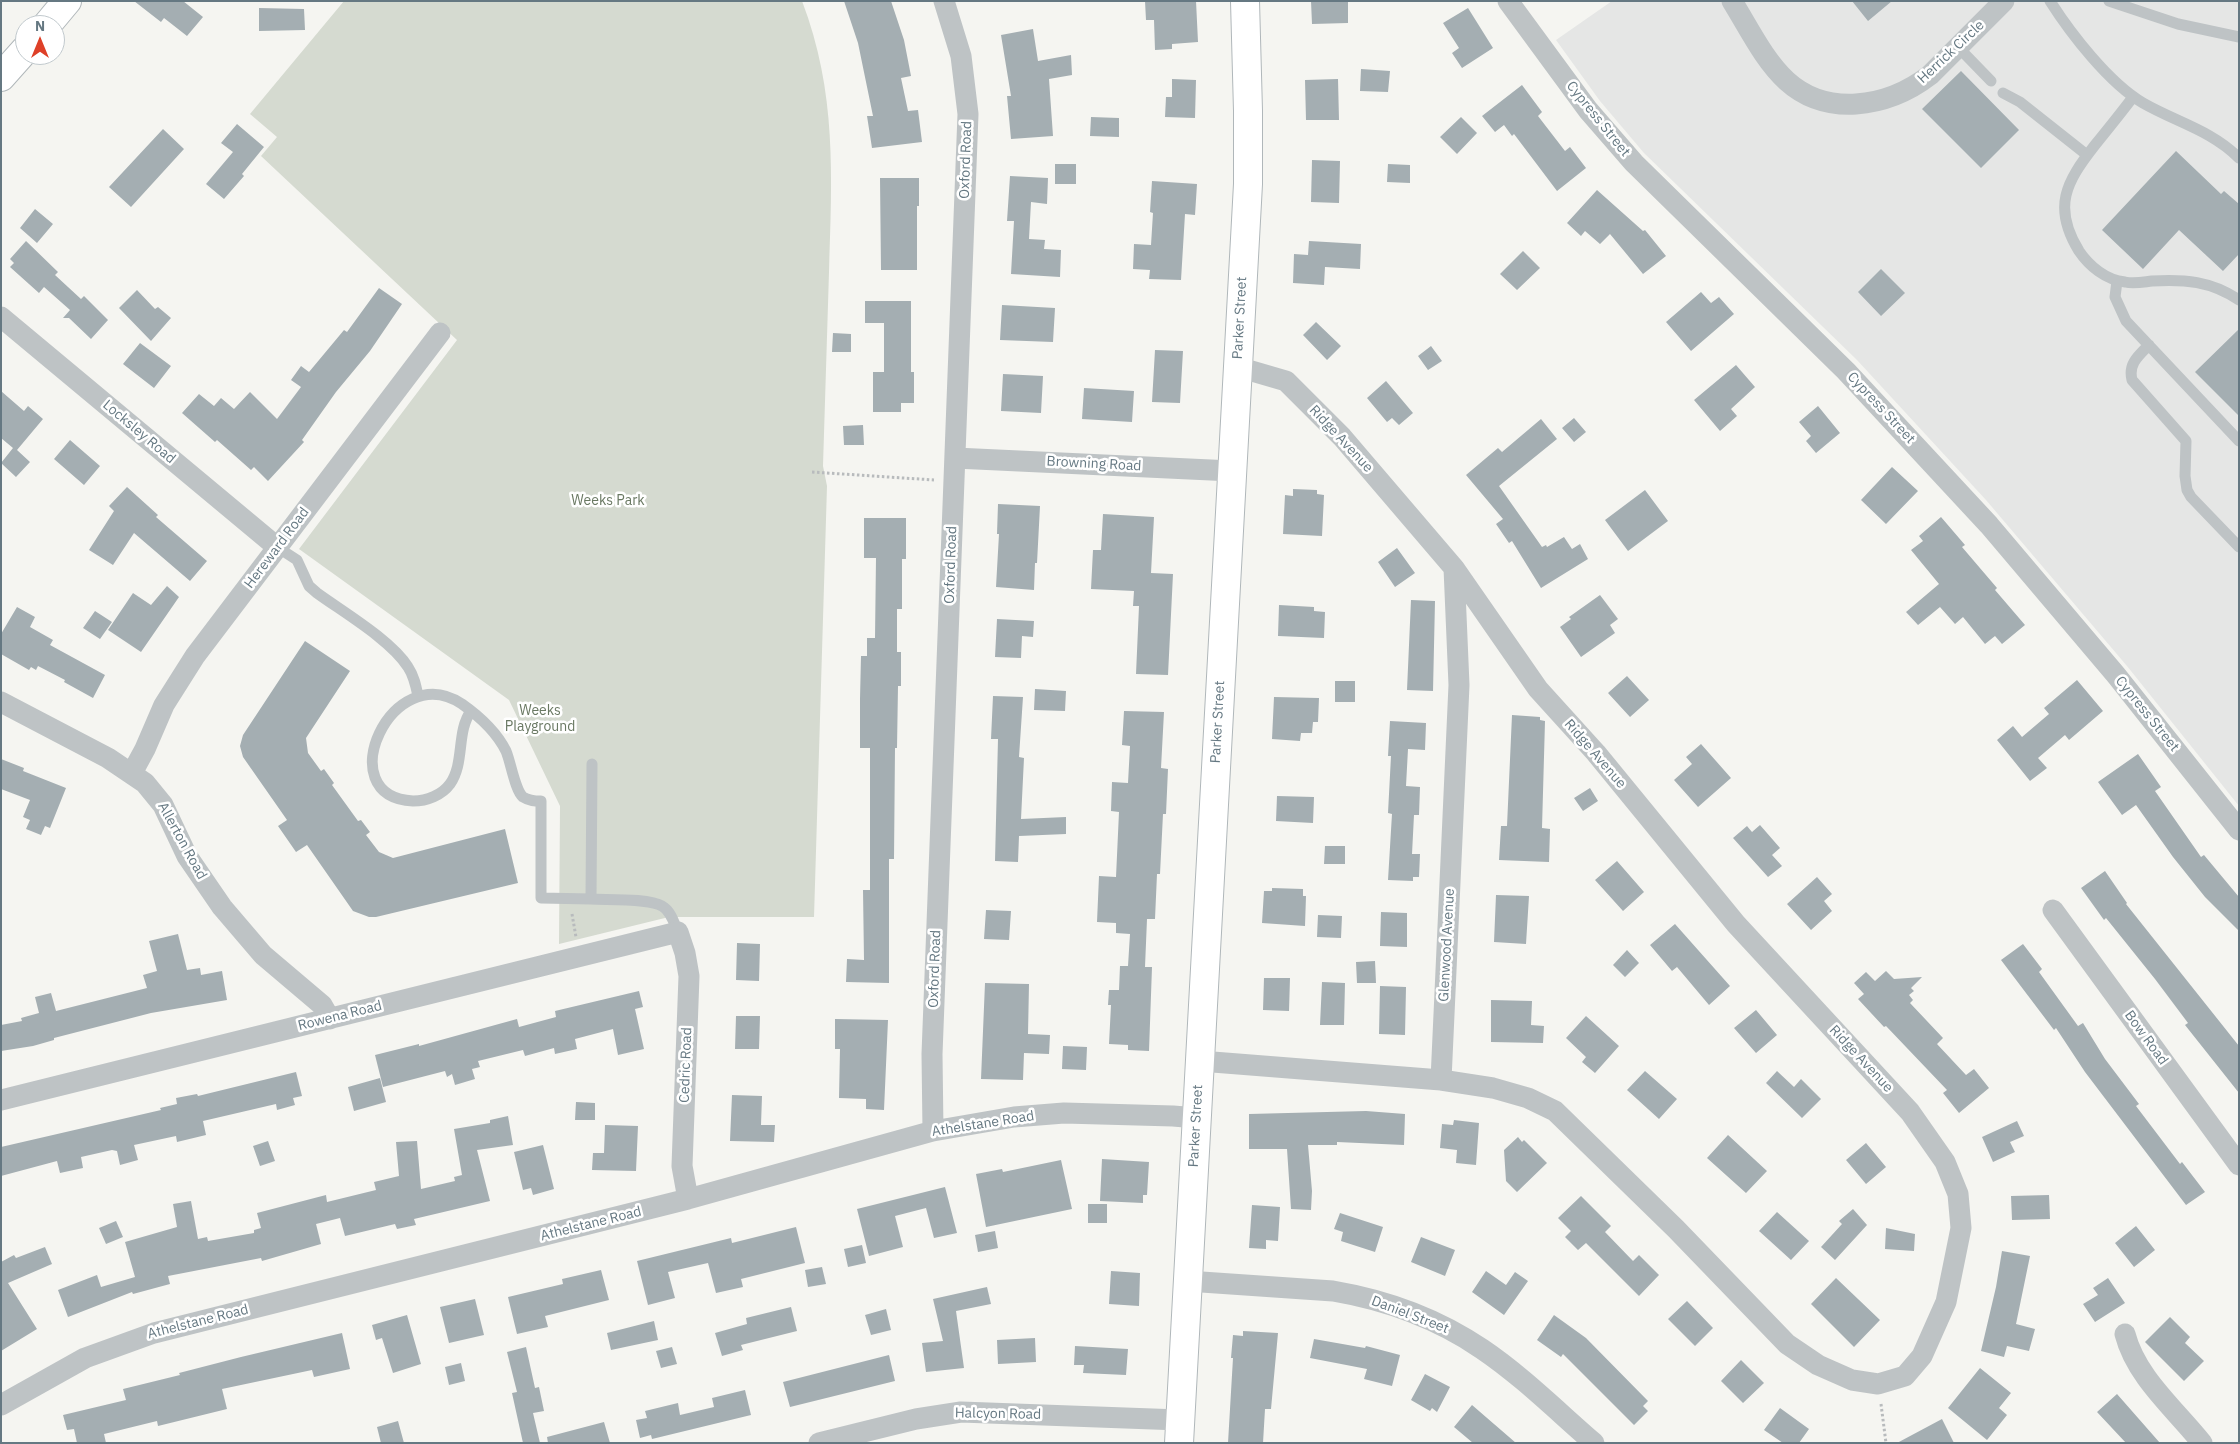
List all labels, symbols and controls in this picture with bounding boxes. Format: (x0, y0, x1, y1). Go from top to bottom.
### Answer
north arrow (15, 15, 65, 65)
text: N (35, 17, 45, 35)
street label: Herrick Circle (1914, 17, 1988, 87)
street label: Cypress Street (1563, 78, 1633, 160)
street label: Oxford Road (956, 121, 976, 199)
street label: Parker Street (1229, 276, 1251, 360)
street label: Cypress Street (1844, 369, 1918, 447)
street label: Locksley Road (99, 397, 179, 467)
street label: Ridge Avenue (1306, 402, 1376, 476)
street label: Browning Road (1046, 453, 1142, 475)
park label: Weeks Park (571, 493, 645, 509)
street label: Hereward Road (241, 504, 313, 592)
street label: Oxford Road (941, 526, 961, 604)
street label: Cypress Street (2112, 673, 2182, 755)
street label: Parker Street (1207, 680, 1229, 764)
park label: Weeks Playground (505, 703, 575, 736)
street label: Ridge Avenue (1561, 716, 1629, 792)
street label: Allerton Road (154, 800, 210, 882)
street label: Glenwood Avenue (1436, 888, 1458, 1002)
street label: Oxford Road (925, 930, 945, 1008)
street label: Rowena Road (296, 997, 384, 1035)
street label: Bow Road (2121, 1008, 2171, 1068)
street label: Ridge Avenue (1826, 1022, 1896, 1096)
street label: Cedric Road (676, 1027, 696, 1103)
street label: Parker Street (1185, 1084, 1207, 1168)
street label: Athelstane Road (931, 1108, 1035, 1140)
street label: Athelstane Road (539, 1203, 643, 1245)
street label: Daniel Street (1369, 1293, 1451, 1337)
street label: Athelstane Road (146, 1301, 250, 1343)
street label: Halcyon Road (955, 1405, 1041, 1423)

